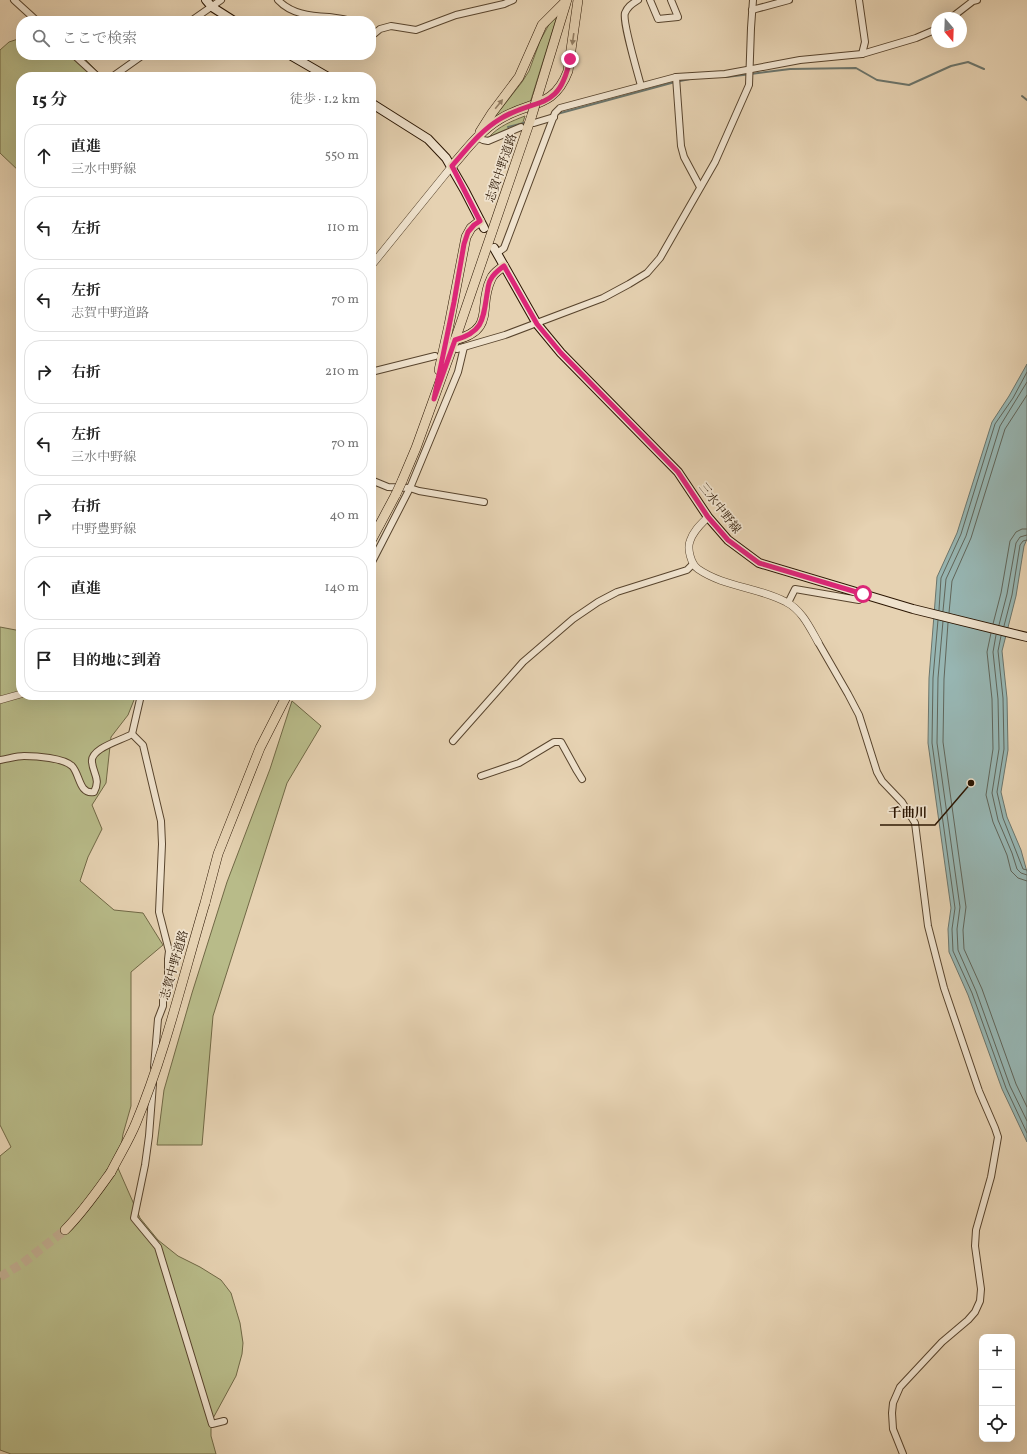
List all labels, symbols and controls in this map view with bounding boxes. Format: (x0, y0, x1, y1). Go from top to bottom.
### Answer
north arrow (931, 12, 967, 48)
search box (16, 16, 376, 60)
icon: search (30, 27, 52, 49)
text: ここで検索 (62, 29, 137, 50)
one-way arrow (570, 33, 576, 45)
route end (561, 50, 579, 68)
text: 15 分 (32, 89, 67, 112)
text: 徒歩 · 1.2 km (290, 91, 360, 109)
one-way arrow (494, 99, 503, 110)
street label: 志賀中野道路 (483, 132, 521, 205)
text: 直進 (71, 137, 101, 158)
icon: ahead (33, 145, 55, 167)
text: 550 m (325, 147, 359, 165)
text: 三水中野線 (71, 161, 136, 179)
icon: left (33, 217, 55, 239)
text: 左折 (71, 219, 101, 240)
text: 110 m (327, 219, 359, 237)
text: 左折 (71, 281, 101, 302)
icon: left (33, 289, 55, 311)
text: 70 m (331, 291, 359, 309)
text: 志賀中野道路 (71, 305, 149, 323)
icon: right (33, 361, 55, 383)
text: 右折 (71, 363, 101, 384)
text: 210 m (325, 363, 359, 381)
text: 左折 (71, 425, 101, 446)
icon: left (33, 433, 55, 455)
text: 70 m (331, 435, 359, 453)
text: 三水中野線 (71, 449, 136, 467)
street label: 三水中野線 (694, 480, 744, 537)
text: 右折 (71, 497, 101, 518)
icon: right (33, 505, 55, 527)
text: 40 m (330, 507, 359, 525)
text: 中野豊野線 (71, 521, 136, 539)
icon: ahead (33, 577, 55, 599)
text: 直進 (71, 579, 101, 600)
text: 140 m (325, 579, 359, 597)
route start (854, 585, 872, 603)
icon: arrive (33, 649, 55, 671)
text: 目的地に到着 (71, 651, 161, 672)
callout: 千曲川 (880, 800, 935, 825)
text: 千曲川 (888, 805, 928, 823)
street label: 志賀中野道路 (157, 928, 193, 1002)
map controls (979, 1334, 1015, 1442)
button: + (979, 1334, 1015, 1370)
button: − (979, 1370, 1015, 1406)
button: locate (979, 1406, 1015, 1442)

